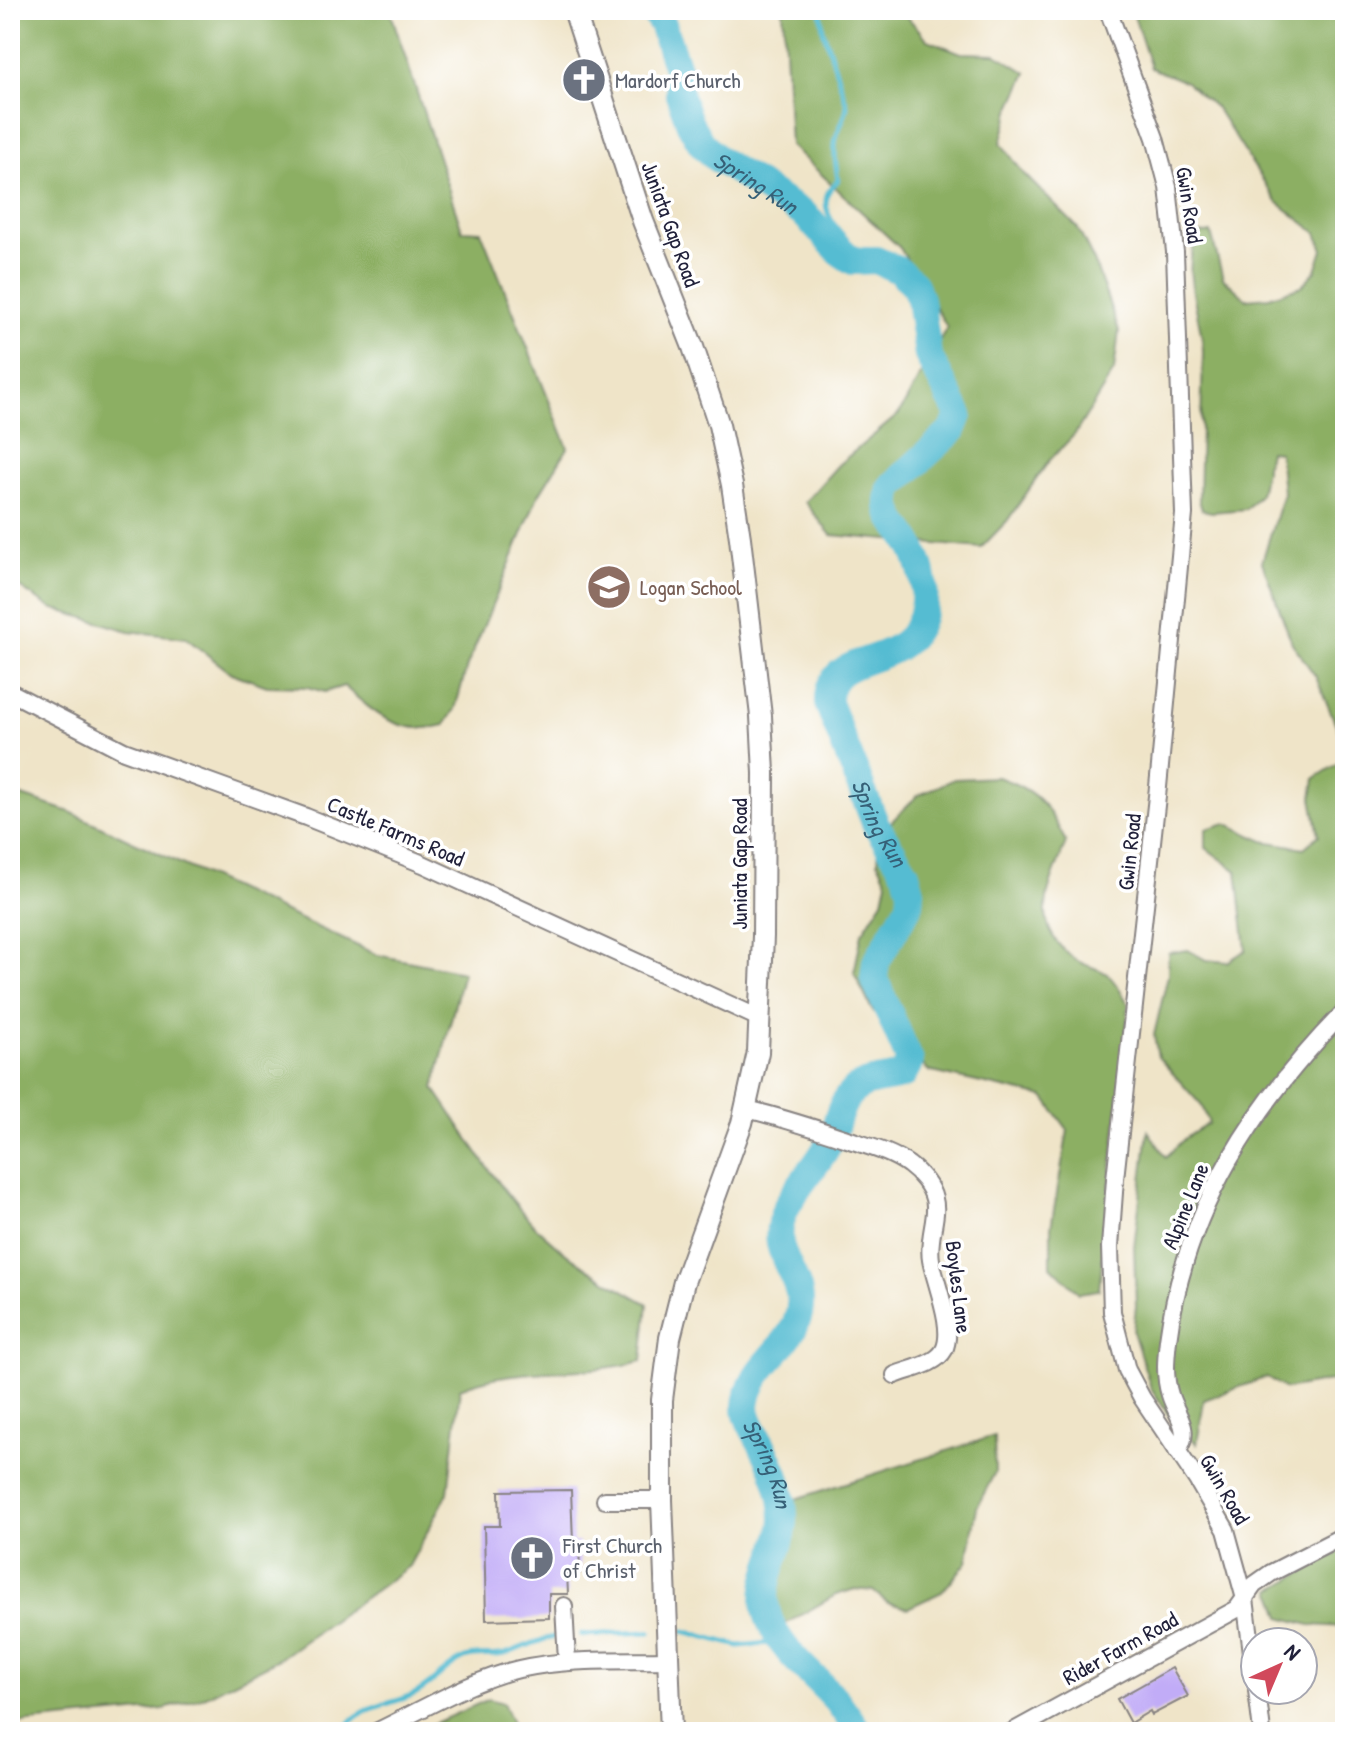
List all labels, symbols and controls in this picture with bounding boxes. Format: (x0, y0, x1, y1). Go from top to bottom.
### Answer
church icon: Mardorf Church (560, 56, 608, 104)
place label: Mardorf Church (615, 65, 740, 95)
water label: Spring Run (708, 144, 806, 223)
street label: Juniata Gap Road (634, 157, 708, 291)
street label: Gwin Road (1169, 165, 1211, 246)
school or university icon: Logan School (585, 563, 633, 611)
place label: Logan School (640, 572, 742, 602)
water label: Spring Run (845, 774, 916, 874)
street label: Castle Farms Road (323, 789, 470, 874)
street label: Juniata Gap Road (724, 798, 754, 930)
street label: Gwin Road (1110, 812, 1148, 892)
street label: Alpine Lane (1154, 1158, 1216, 1253)
street label: Boyles Lane (938, 1239, 980, 1335)
water label: Spring Run (736, 1413, 801, 1512)
street label: Gwin Road (1193, 1448, 1257, 1530)
place label: First Church of Christ (562, 1530, 662, 1585)
church icon: First Church of Christ (508, 1534, 556, 1582)
street label: Rider Farm Road (1057, 1604, 1183, 1692)
north arrow (1239, 1626, 1319, 1706)
text: N (1278, 1637, 1308, 1667)

